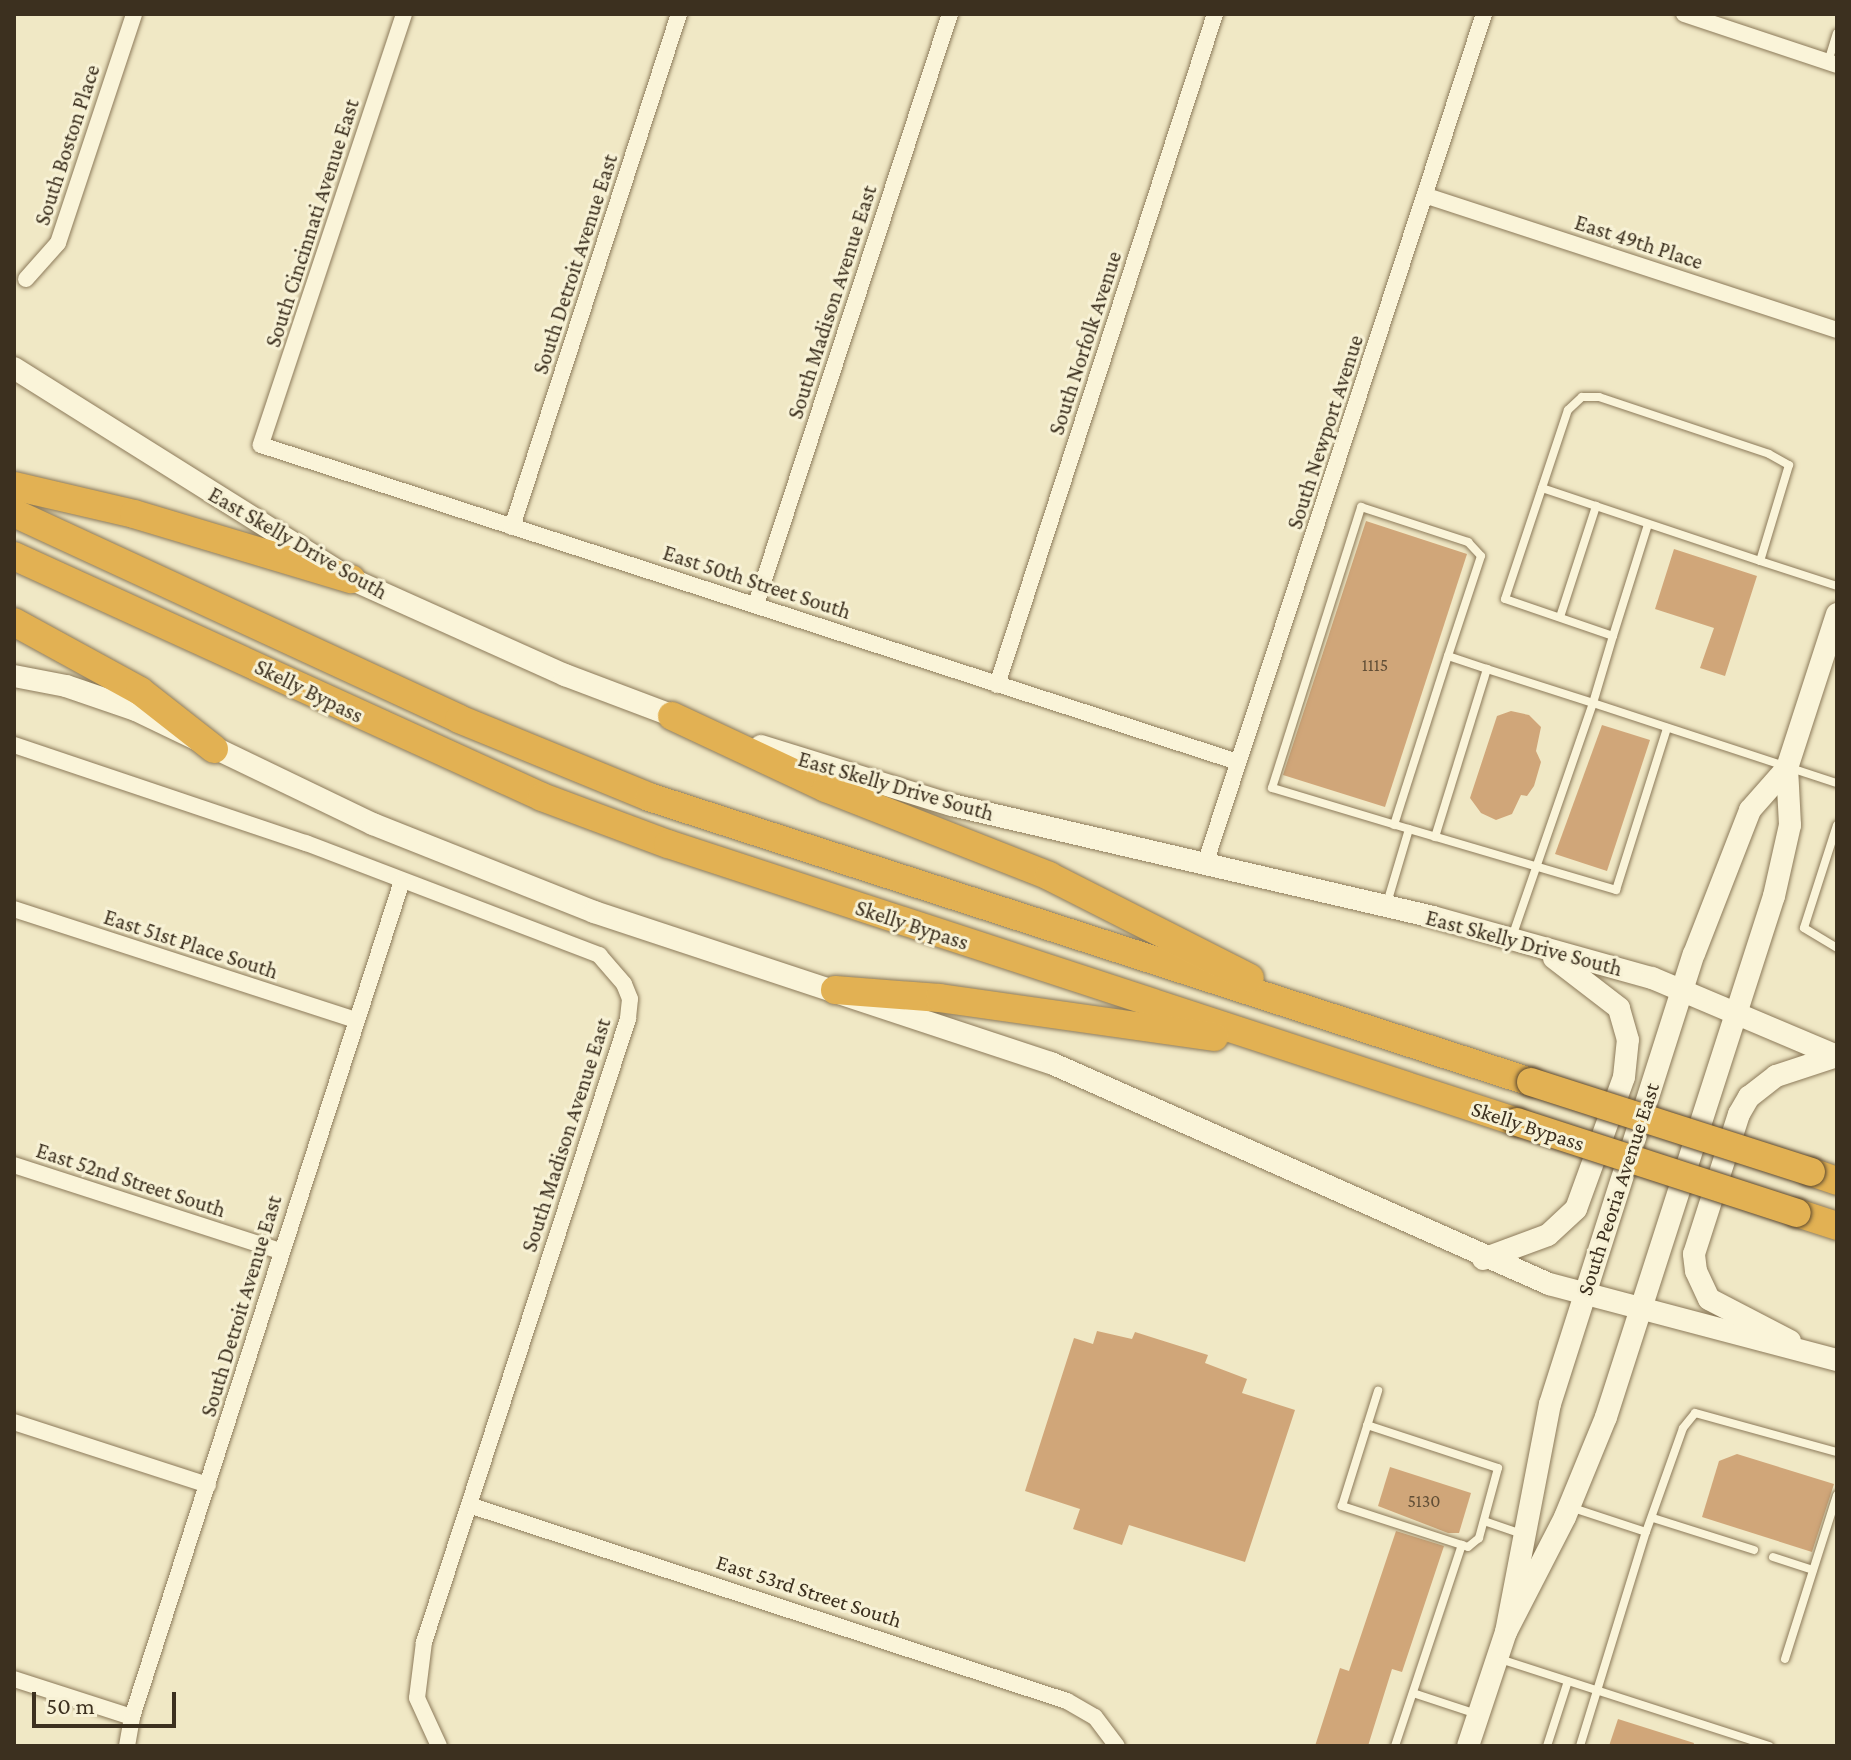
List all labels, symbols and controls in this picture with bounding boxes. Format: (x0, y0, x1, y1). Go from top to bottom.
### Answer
street label: South Boston Place (29, 61, 105, 229)
street label: South Cincinnati Avenue East (259, 96, 365, 350)
street label: South Detroit Avenue East (527, 151, 623, 377)
street label: South Madison Avenue East (782, 182, 882, 422)
street label: East 49th Place (1572, 209, 1706, 275)
street label: South Norfolk Avenue (1043, 248, 1127, 438)
street label: South Newport Avenue (1281, 332, 1369, 532)
street label: East Skelly Drive South (204, 481, 392, 605)
street label: East 50th Street South (660, 539, 854, 625)
street label: Skelly Bypass (250, 653, 368, 729)
house number: 1115 (1362, 654, 1388, 676)
street label: East Skelly Drive South (795, 745, 997, 827)
street label: Skelly Bypass (852, 894, 972, 956)
street label: East 51st Place South (101, 903, 281, 985)
street label: East Skelly Drive South (1423, 904, 1625, 982)
street label: South Madison Avenue East (516, 1015, 616, 1255)
street label: South Peoria Avenue East (1571, 1079, 1665, 1299)
street label: Skelly Bypass (1468, 1095, 1588, 1157)
street label: East 52nd Street South (33, 1137, 229, 1223)
street label: South Detroit Avenue East (195, 1192, 287, 1420)
house number: 5130 (1407, 1490, 1441, 1512)
street label: East 53rd Street South (713, 1549, 905, 1633)
scale bar (36, 1676, 180, 1726)
text: 50 m (46, 1692, 95, 1719)

